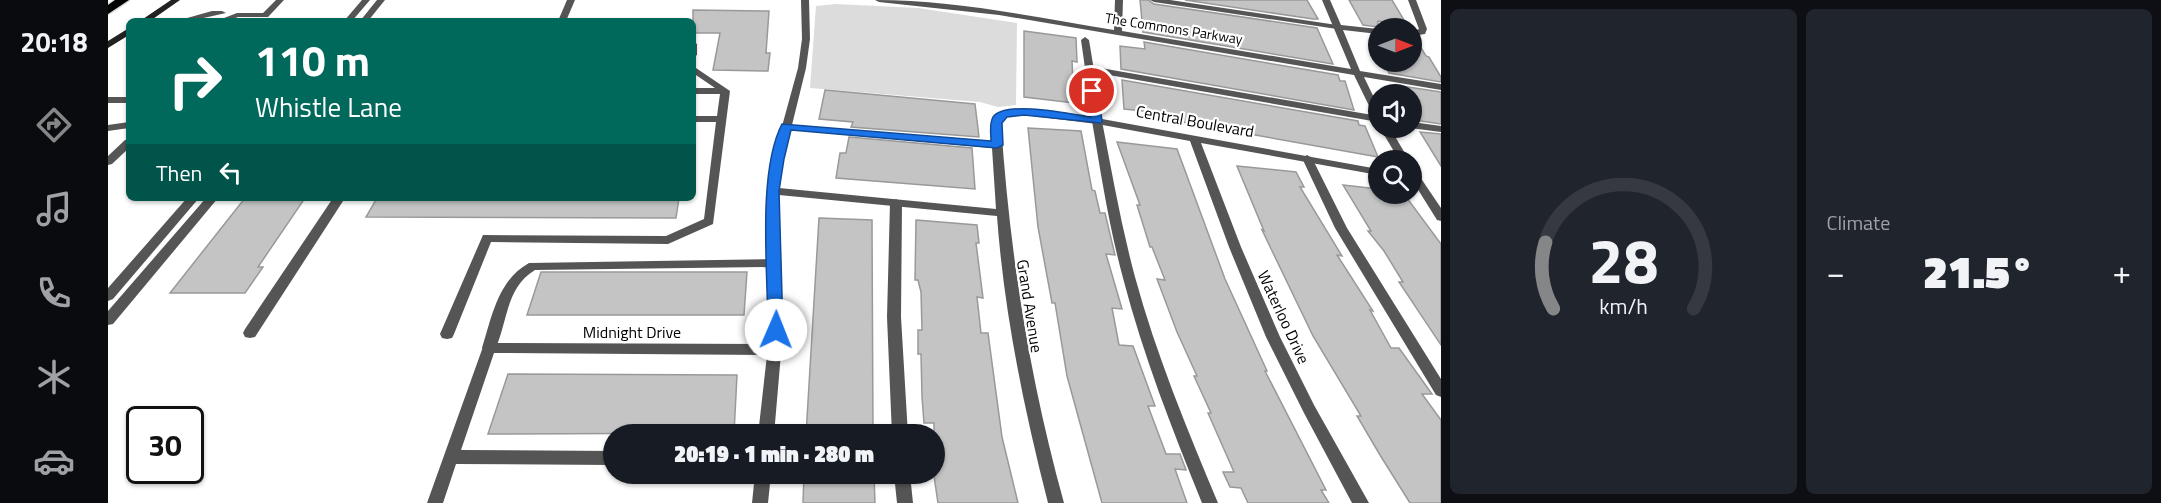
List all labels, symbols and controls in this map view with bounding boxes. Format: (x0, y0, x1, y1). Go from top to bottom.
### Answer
street label: The Commons Parkway (1104, 7, 1244, 49)
north arrow (1368, 18, 1422, 72)
map controls (1368, 18, 1422, 204)
text: 20:18 (20, 21, 88, 62)
text: 110 m (255, 28, 370, 92)
icon: right (156, 42, 234, 120)
pin (1066, 65, 1117, 116)
icon: arrive (1075, 74, 1108, 107)
button: sound (1368, 84, 1422, 138)
text: Whistle Lane (255, 86, 402, 127)
street label: Central Boulevard (1134, 99, 1256, 143)
icon: directions (33, 104, 75, 146)
button: search (1368, 150, 1422, 204)
text: Then (156, 156, 202, 190)
icon: left (214, 156, 247, 189)
icon: music (33, 188, 75, 230)
text: Climate (1827, 207, 1890, 238)
text: 28 (1588, 212, 1658, 307)
text: 21.5° (1923, 237, 2035, 305)
text: − (1827, 247, 1845, 297)
text: + (2113, 247, 2131, 297)
street label: Grand Avenue (1011, 258, 1049, 354)
street label: Waterloo Drive (1252, 266, 1316, 368)
icon: phone (33, 272, 75, 314)
text: km/h (1599, 290, 1648, 322)
position arrow (744, 298, 808, 362)
street label: Midnight Drive (583, 320, 681, 344)
icon: climate (33, 356, 75, 398)
speed limit sign: 30 (126, 406, 204, 484)
text: 20:19 · 1 min · 280 m (674, 437, 874, 471)
icon: car (33, 440, 75, 482)

